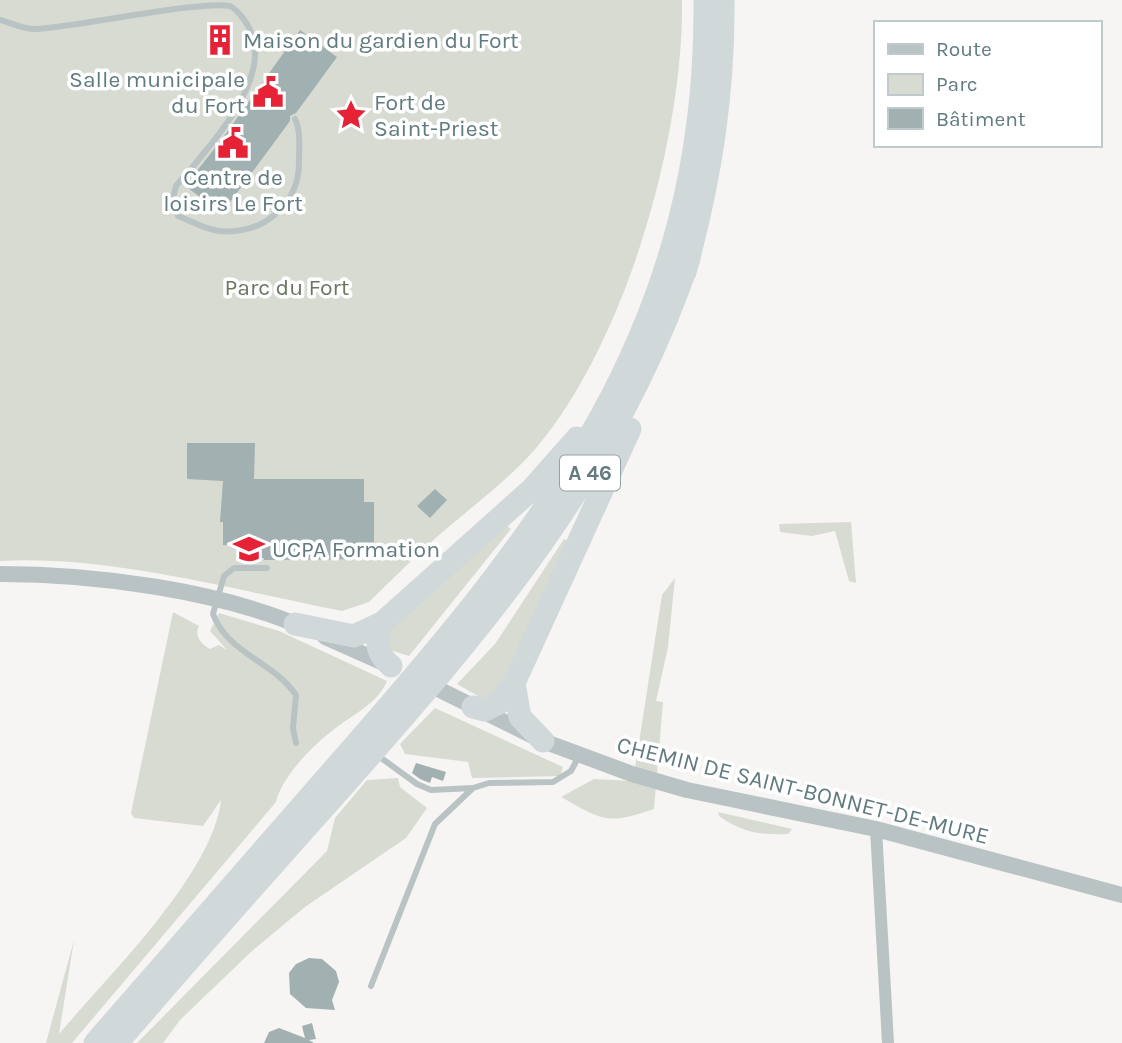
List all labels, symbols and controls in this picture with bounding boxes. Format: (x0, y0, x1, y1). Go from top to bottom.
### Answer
legend (874, 21, 1101, 147)
building icon: Maison du gardien du Fort (203, 23, 237, 57)
place label: Maison du gardien du Fort (243, 27, 519, 54)
text: Route (936, 37, 992, 61)
place label: Salle municipale du Fort (69, 66, 245, 119)
text: Parc (936, 72, 978, 96)
public building icon: Salle municipale du Fort (251, 75, 285, 109)
place label: Fort de Saint-Priest (374, 89, 499, 142)
place icon: Fort de Saint-Priest (334, 98, 368, 132)
text: Bâtiment (936, 107, 1026, 131)
public building icon: Centre de loisirs Le Fort (216, 126, 250, 160)
place label: Centre de loisirs Le Fort (163, 164, 303, 217)
park label: Parc du Fort (225, 274, 350, 301)
road number: A 46 (560, 456, 620, 490)
school or university icon: UCPA Formation (232, 532, 266, 566)
place label: UCPA Formation (272, 536, 440, 563)
street label: CHEMIN DE SAINT-BONNET-DE-MURE (614, 731, 992, 850)

